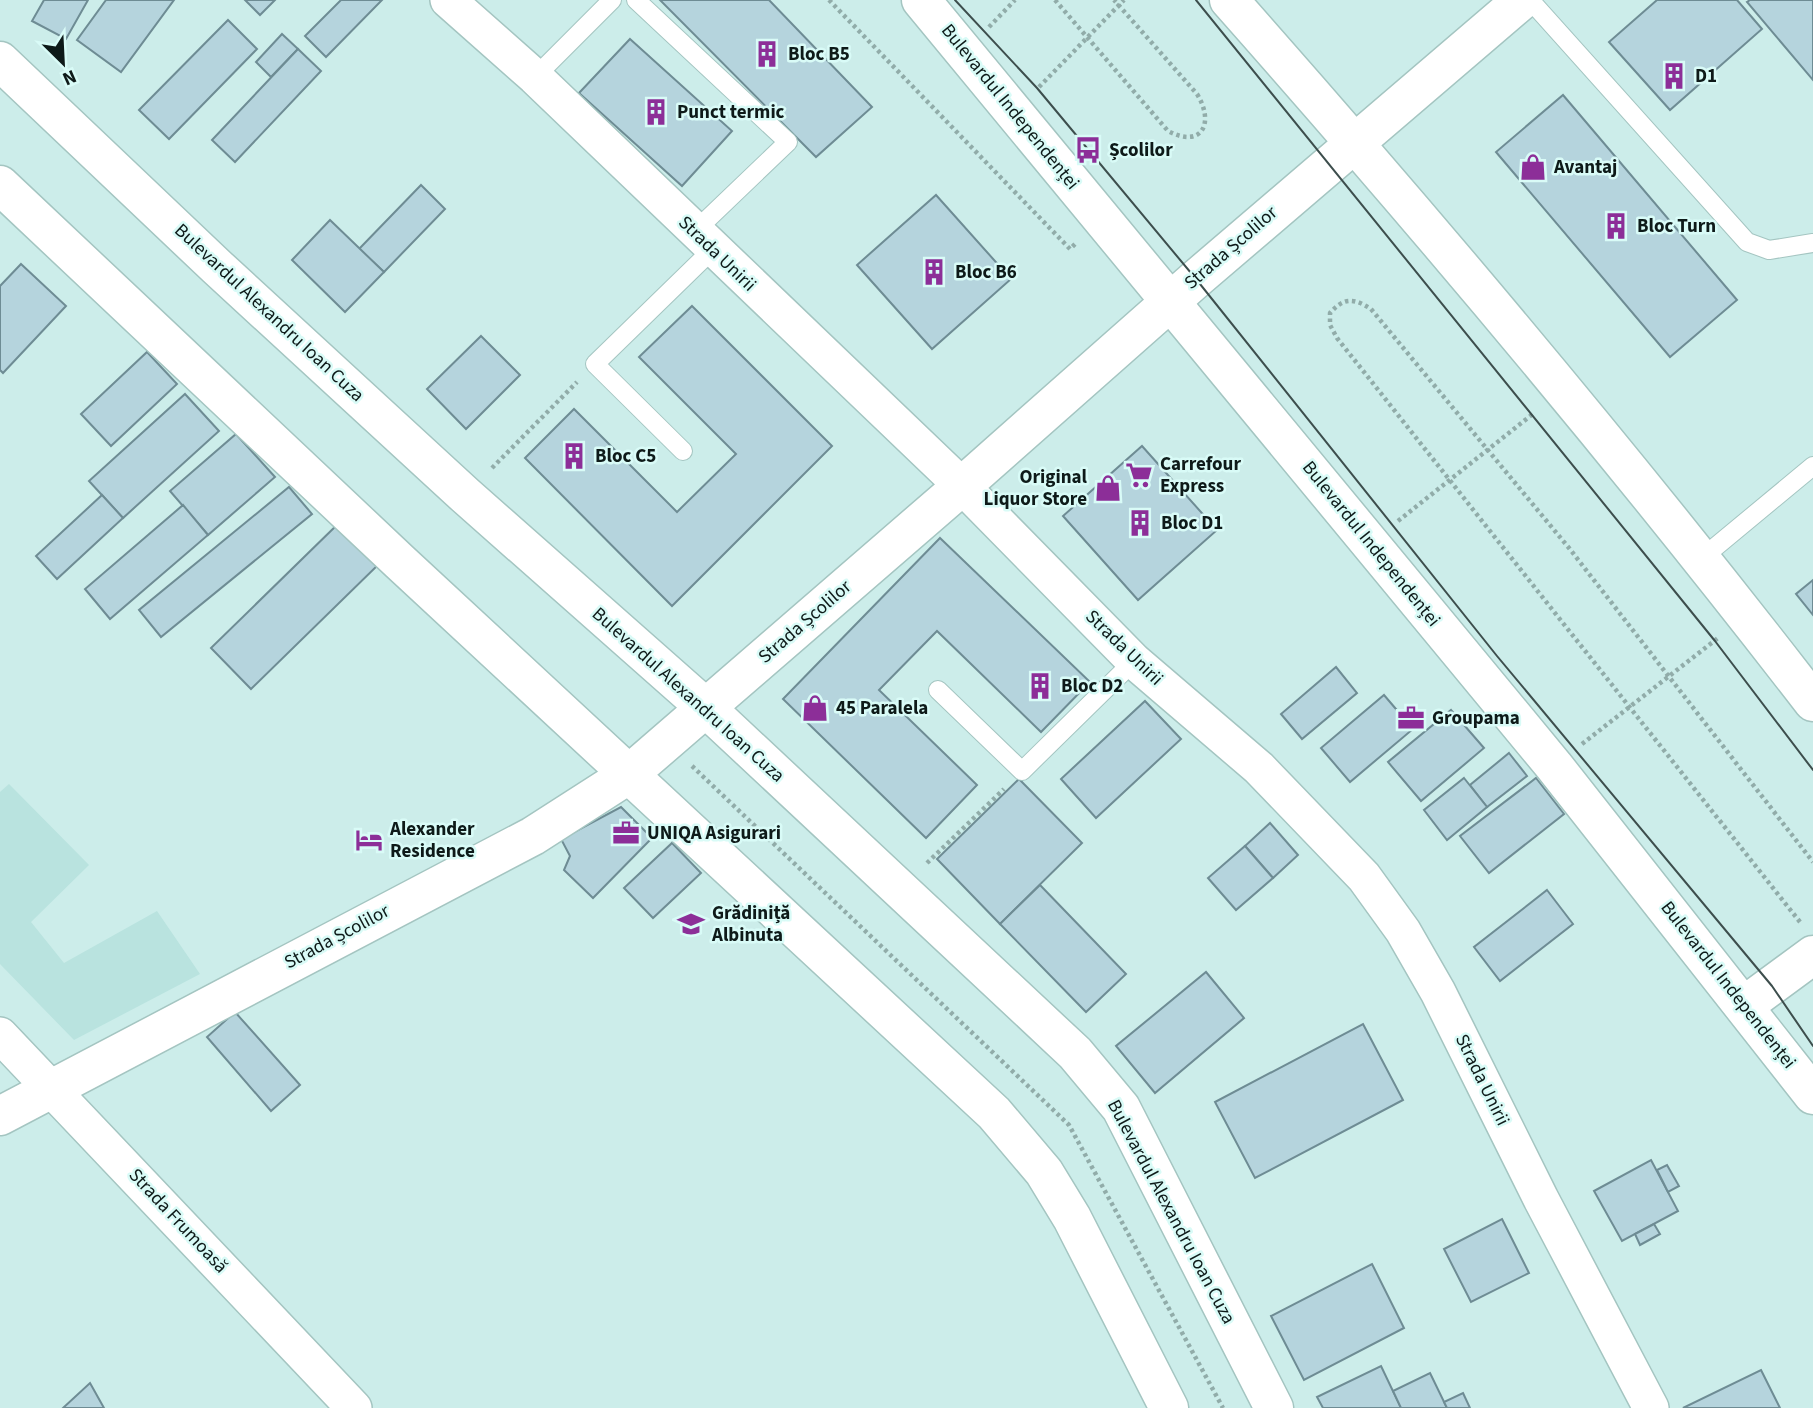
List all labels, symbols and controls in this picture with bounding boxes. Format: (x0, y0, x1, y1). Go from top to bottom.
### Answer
street label: Bulevardul Independenței (935, 18, 1085, 196)
north arrow (28, 28, 98, 98)
building icon: Bloc B5 (752, 39, 782, 69)
place label: Bloc B5 (788, 41, 850, 68)
building icon: D1 (1659, 61, 1689, 91)
text: N (58, 62, 81, 92)
place label: D1 (1695, 63, 1717, 90)
building icon: Punct termic (641, 97, 671, 127)
place label: Punct termic (677, 99, 785, 126)
bus stop icon: Școlilor (1073, 135, 1103, 165)
place label: Școlilor (1109, 137, 1173, 164)
shop icon: Avantaj (1518, 152, 1548, 182)
place label: Avantaj (1553, 154, 1617, 181)
street label: Strada Școlilor (1178, 200, 1284, 296)
street label: Strada Unirii (672, 210, 762, 298)
building icon: Bloc Turn (1601, 211, 1631, 241)
place label: Bloc Turn (1637, 213, 1716, 240)
street label: Bulevardul Alexandru Ioan Cuza (168, 218, 370, 408)
building icon: Bloc B6 (919, 257, 949, 287)
place label: Bloc B6 (955, 259, 1017, 286)
building icon: Bloc C5 (559, 441, 589, 471)
place label: Bloc C5 (595, 443, 656, 470)
place label: Carrefour Express (1160, 451, 1241, 500)
street label: Bulevardul Independenței (1296, 455, 1446, 633)
supermarket icon: Carrefour Express (1124, 460, 1154, 490)
place label: Original Liquor Store (984, 464, 1088, 513)
shop icon: Original Liquor Store (1093, 473, 1123, 503)
building icon: Bloc D1 (1125, 508, 1155, 538)
place label: Bloc D1 (1161, 510, 1223, 537)
street label: Strada Școlilor (752, 574, 858, 670)
street label: Bulevardul Alexandru Ioan Cuza (586, 601, 790, 789)
street label: Strada Unirii (1079, 604, 1169, 692)
building icon: Bloc D2 (1025, 671, 1055, 701)
place label: Bloc D2 (1061, 673, 1123, 700)
shop icon: 45 Paralela (800, 693, 830, 723)
place label: 45 Paralela (836, 695, 928, 722)
office icon: Groupama (1396, 703, 1426, 733)
place label: Groupama (1432, 705, 1520, 732)
place label: Alexander Residence (389, 816, 475, 865)
office icon: UNIQA Asigurari (611, 818, 641, 848)
place label: UNIQA Asigurari (647, 820, 781, 847)
hotel icon: Alexander Residence (354, 825, 384, 855)
street label: Bulevardul Independenței (1654, 895, 1802, 1075)
street label: Strada Școlilor (280, 898, 395, 976)
place label: Grădiniță Albinuta (711, 900, 790, 949)
school or university icon: Grădiniță Albinuta (676, 909, 706, 939)
street label: Strada Unirii (1448, 1030, 1516, 1130)
street label: Bulevardul Alexandru Ioan Cuza (1100, 1095, 1242, 1329)
street label: Strada Frumoasă (122, 1163, 234, 1279)

